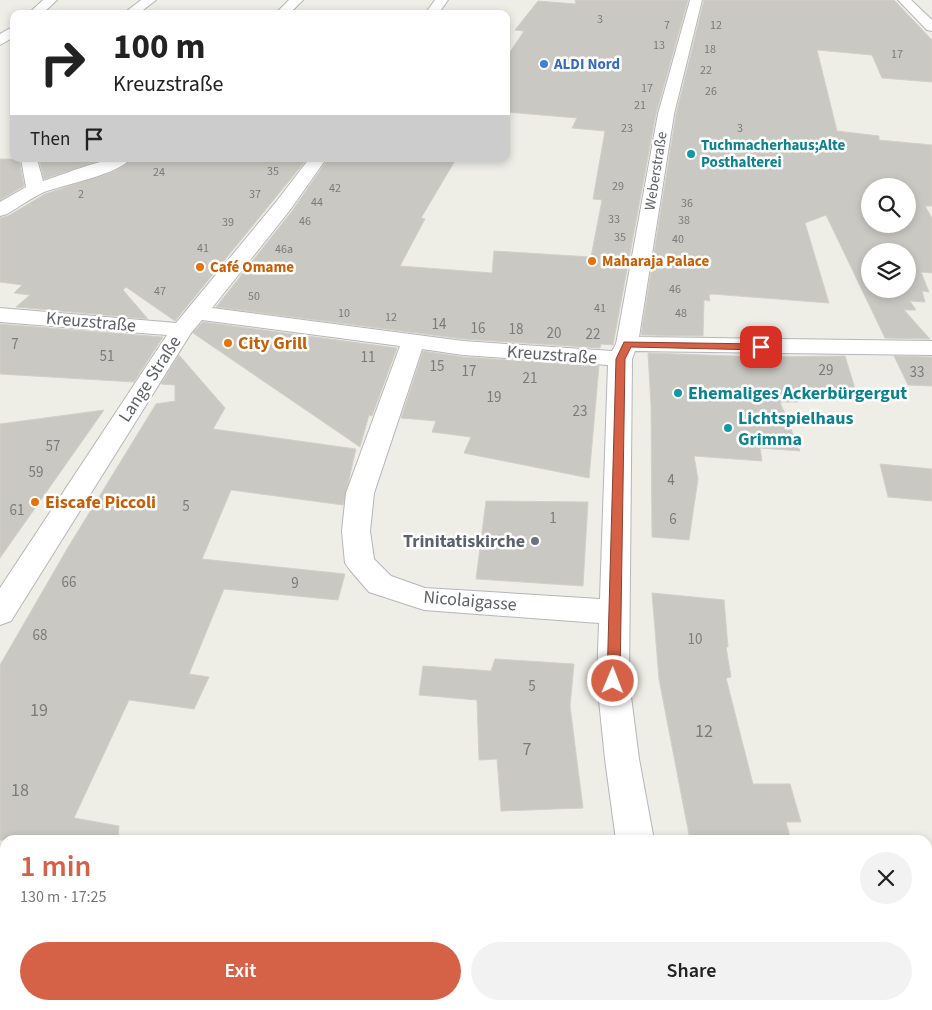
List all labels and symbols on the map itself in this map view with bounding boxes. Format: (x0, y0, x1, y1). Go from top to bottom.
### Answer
house number: 3 (597, 11, 603, 28)
house number: 7 (664, 17, 670, 34)
house number: 12 (710, 17, 722, 34)
house number: 13 (653, 37, 665, 54)
house number: 18 (704, 41, 716, 58)
house number: 17 (891, 46, 903, 63)
place label: ALDI Nord (553, 54, 620, 75)
marker: ALDI Nord (538, 58, 550, 70)
house number: 22 (700, 62, 712, 79)
house number: 17 (641, 80, 653, 97)
house number: 26 (705, 83, 717, 100)
house number: 21 (634, 97, 646, 114)
house number: 23 (621, 120, 633, 137)
house number: 3 (737, 120, 743, 137)
street label: Weberstraße (639, 130, 673, 212)
place label: Tuchmacherhaus;Alte Posthalterei (701, 135, 845, 173)
marker: Tuchmacherhaus;Alte Posthalterei (685, 148, 697, 160)
house number: 35 (267, 163, 279, 180)
house number: 24 (153, 164, 165, 181)
house number: 29 (612, 178, 624, 195)
house number: 42 (329, 180, 341, 197)
house number: 2 (78, 186, 84, 203)
house number: 37 (249, 186, 261, 203)
house number: 44 (311, 194, 323, 211)
house number: 36 (681, 195, 693, 212)
house number: 33 (608, 211, 620, 228)
house number: 38 (678, 212, 690, 229)
house number: 46 (299, 213, 311, 230)
house number: 39 (222, 214, 234, 231)
house number: 35 (614, 229, 626, 246)
house number: 40 (672, 231, 684, 248)
house number: 41 (197, 240, 209, 257)
house number: 46a (275, 241, 293, 258)
place label: Maharaja Palace (602, 251, 709, 272)
marker: Maharaja Palace (586, 255, 598, 267)
place label: Café Omame (210, 257, 294, 278)
marker: Café Omame (194, 261, 206, 273)
house number: 46 (669, 281, 681, 298)
house number: 47 (154, 283, 166, 300)
house number: 50 (248, 288, 260, 305)
house number: 41 (594, 300, 606, 317)
house number: 10 (338, 305, 350, 322)
house number: 48 (675, 305, 687, 322)
street label: Kreuzstraße (45, 306, 137, 338)
house number: 12 (385, 309, 397, 326)
house number: 14 (432, 314, 447, 335)
house number: 16 (471, 318, 485, 339)
house number: 18 (509, 319, 523, 340)
house number: 20 (547, 323, 561, 344)
house number: 22 (586, 324, 600, 345)
pin (740, 326, 782, 368)
street label: Lange Straße (113, 331, 187, 427)
place label: City Grill (238, 331, 307, 356)
house number: 7 (11, 334, 19, 355)
marker: City Grill (222, 337, 234, 349)
street label: Kreuzstraße (506, 339, 598, 371)
house number: 51 (100, 346, 114, 367)
house number: 11 (361, 347, 375, 368)
house number: 15 (430, 356, 444, 377)
house number: 29 (819, 360, 833, 381)
house number: 17 (462, 361, 476, 382)
house number: 33 (910, 362, 924, 383)
house number: 21 (523, 368, 537, 389)
place label: Ehemaliges Ackerbürgergut (688, 381, 907, 406)
house number: 19 (487, 387, 501, 408)
marker: Ehemaliges Ackerbürgergut (672, 387, 684, 399)
house number: 23 (573, 401, 587, 422)
place label: Lichtspielhaus Grimma (738, 406, 853, 452)
marker: Lichtspielhaus Grimma (722, 422, 734, 434)
house number: 57 (46, 436, 60, 457)
house number: 59 (29, 462, 43, 483)
house number: 4 (667, 470, 675, 491)
place label: Eiscafe Piccoli (45, 490, 156, 515)
marker: Eiscafe Piccoli (29, 496, 41, 508)
house number: 5 (182, 496, 190, 517)
house number: 61 (10, 500, 24, 521)
house number: 1 (549, 508, 557, 529)
house number: 6 (669, 509, 677, 530)
place label: Trinitatiskirche (403, 529, 525, 554)
marker: Trinitatiskirche (529, 535, 541, 547)
house number: 66 (62, 572, 76, 593)
house number: 9 (291, 573, 299, 594)
street label: Nicolaigasse (422, 584, 518, 618)
house number: 68 (33, 625, 47, 646)
house number: 10 (688, 629, 702, 650)
position arrow (586, 654, 638, 706)
house number: 5 (528, 676, 536, 697)
house number: 19 (30, 698, 48, 723)
house number: 12 (695, 719, 713, 744)
house number: 7 (523, 737, 532, 762)
house number: 18 (11, 778, 29, 803)

